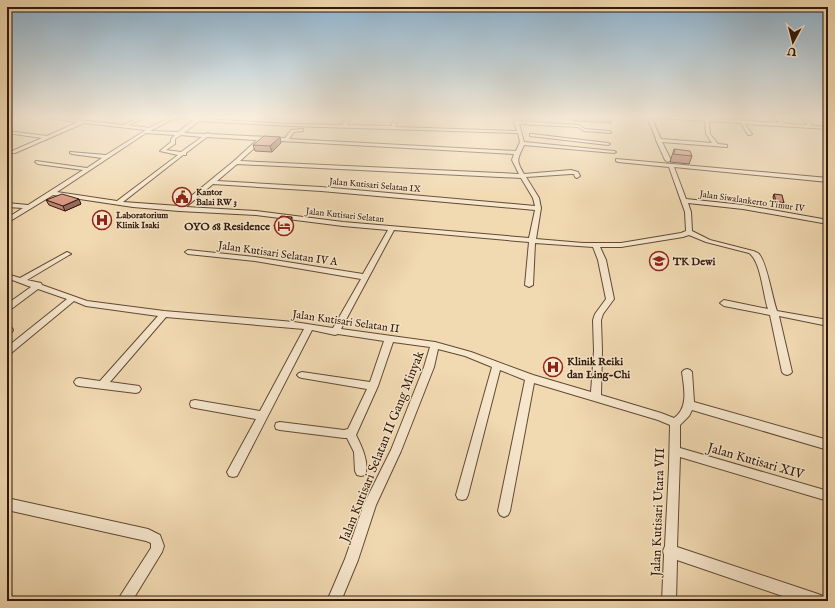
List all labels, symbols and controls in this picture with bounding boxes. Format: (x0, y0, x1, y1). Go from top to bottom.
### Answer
north arrow (773, 22, 813, 62)
text: U (786, 43, 798, 59)
street label: Jalan Kutisari Selatan IX (328, 176, 422, 195)
public building icon: Kantor Balai RW 3 (171, 186, 193, 208)
place label: Kantor Balai RW 3 (196, 187, 237, 208)
street label: Jalan Siwalankerto Timur IV (698, 189, 806, 214)
street label: Jalan Kutisari Selatan (304, 206, 385, 225)
hospital icon: Laboratorium Klinik Isaki (91, 209, 113, 231)
place label: Laboratorium Klinik Isaki (115, 210, 168, 231)
hotel icon: OYO 68 Residence (273, 215, 295, 237)
place label: OYO 68 Residence (184, 220, 270, 234)
street label: Jalan Kutisari Selatan IV A (215, 238, 339, 269)
school or university icon: TK Dewi (648, 250, 670, 272)
place label: TK Dewi (672, 255, 715, 269)
street label: Jalan Kutisari Selatan II (289, 307, 401, 336)
street label: Jalan Kutisari Selatan II Gang Minyak (335, 348, 429, 546)
place label: Klinik Reiki dan Ling-Chi (567, 355, 630, 382)
hospital icon: Klinik Reiki dan Ling-Chi (542, 356, 564, 378)
street label: Jalan Kutisari XIV (704, 439, 806, 483)
street label: Jalan Kutisari Utara VII (648, 447, 669, 579)

